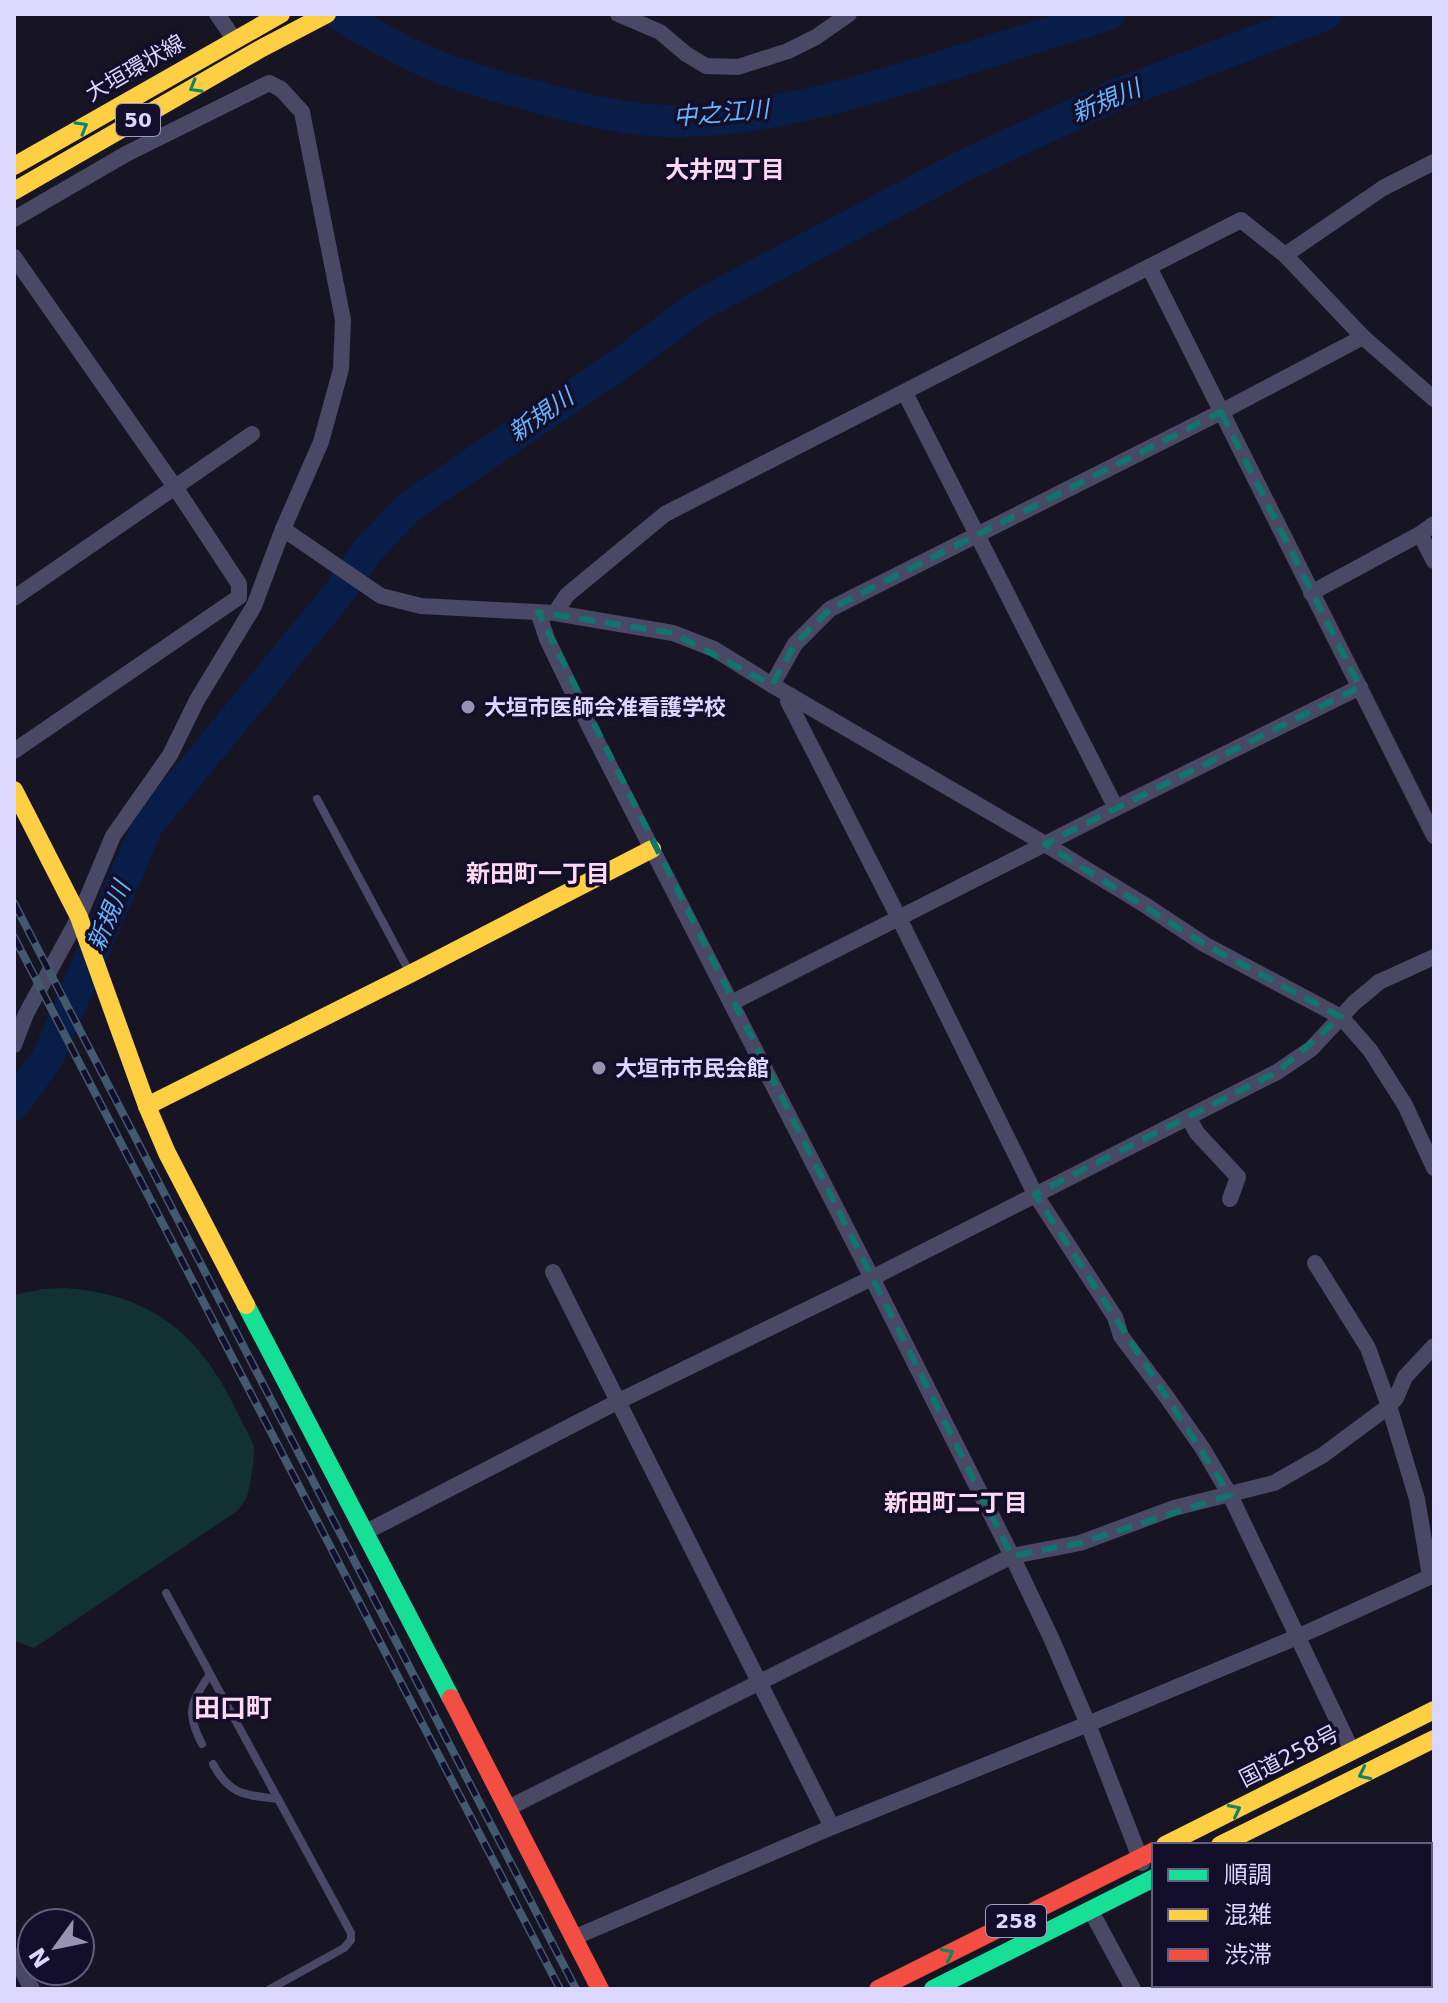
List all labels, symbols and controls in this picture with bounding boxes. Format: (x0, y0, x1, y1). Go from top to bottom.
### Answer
street label: 大垣環状線 (81, 30, 189, 106)
water label: 新規川 (1067, 73, 1147, 128)
one-way arrow (189, 77, 204, 93)
water label: 中之江川 (672, 95, 773, 131)
road number: 50 (116, 104, 160, 136)
one-way arrow (73, 121, 87, 137)
district label: 大井四丁目 (665, 156, 785, 184)
water label: 新規川 (503, 381, 581, 447)
place label: 大垣市医師会准看護学校 (484, 695, 726, 720)
marker: 大垣市医師会准看護学校 (459, 698, 477, 716)
district label: 新田町一丁目 (466, 860, 610, 888)
water label: 新規川 (82, 875, 137, 955)
place label: 大垣市市民会館 (615, 1056, 769, 1081)
marker: 大垣市市民会館 (590, 1059, 608, 1077)
district label: 新田町二丁目 (884, 1489, 1028, 1517)
district label: 田口町 (194, 1693, 272, 1723)
street label: 国道258号 (1235, 1720, 1343, 1792)
one-way arrow (1358, 1764, 1373, 1779)
one-way arrow (1227, 1804, 1242, 1820)
legend (1152, 1843, 1432, 1987)
text: 順調 (1224, 1861, 1272, 1889)
text: 混雑 (1224, 1901, 1272, 1929)
road number: 258 (986, 1905, 1046, 1937)
north arrow (16, 1907, 96, 1987)
text: 渋滞 (1224, 1941, 1272, 1969)
text: N (24, 1943, 55, 1972)
one-way arrow (939, 1949, 954, 1964)

